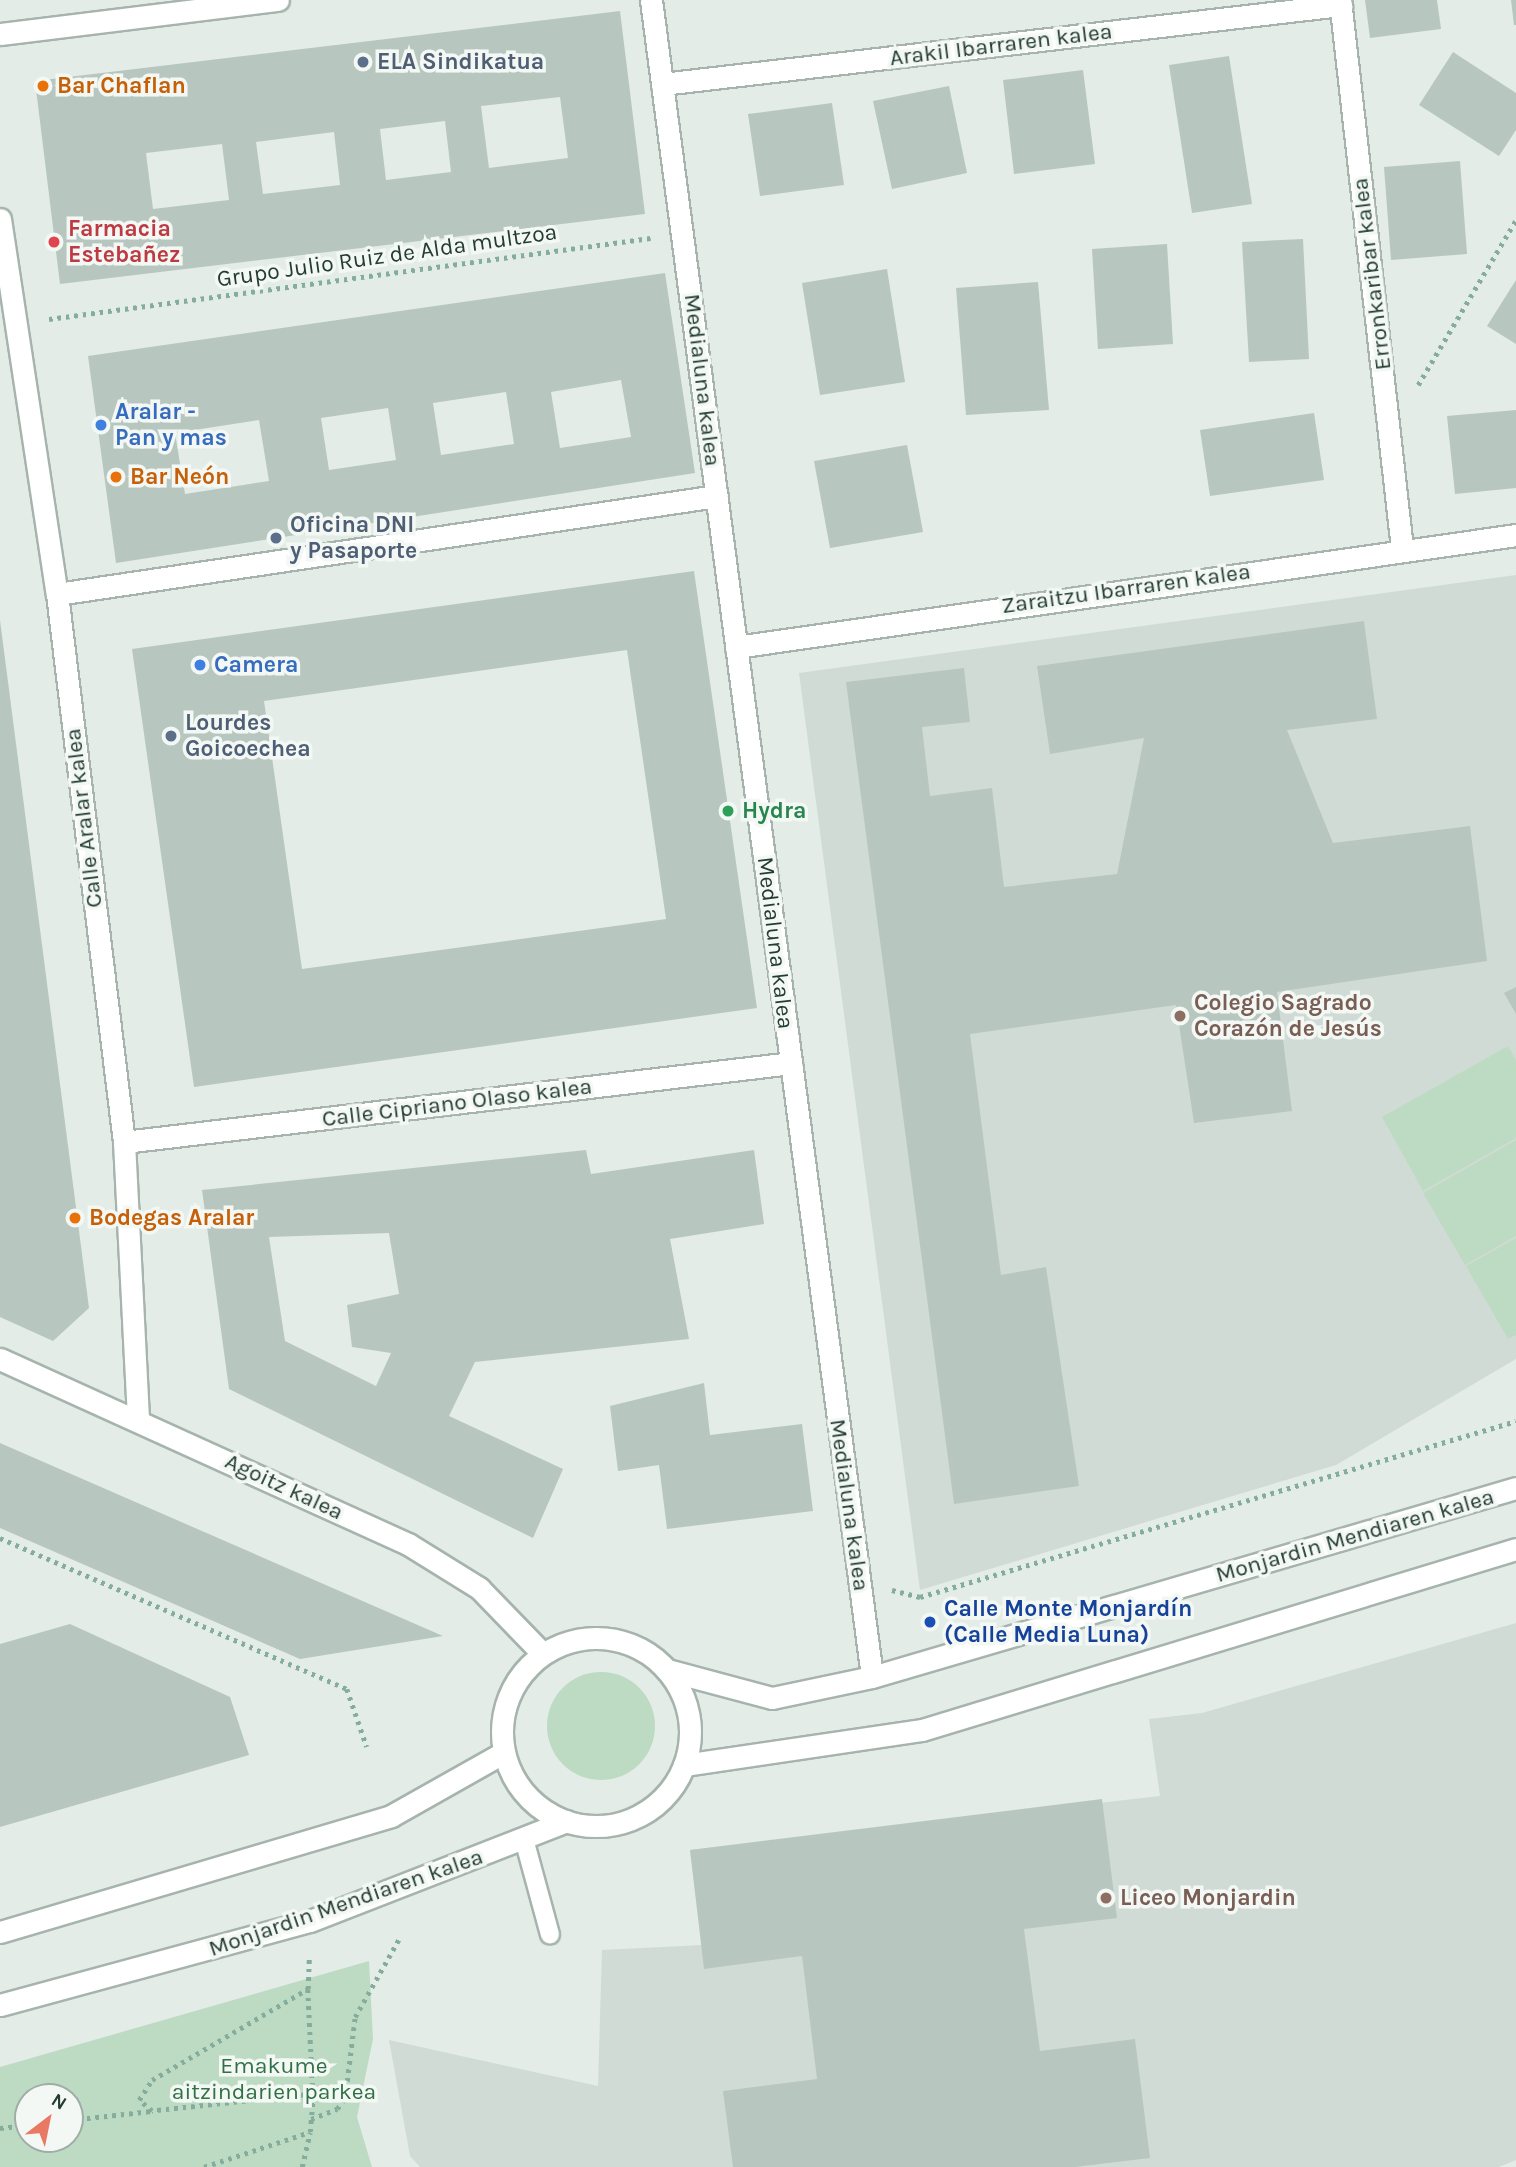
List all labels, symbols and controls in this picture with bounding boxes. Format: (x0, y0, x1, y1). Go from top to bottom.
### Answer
street label: Arakil Ibarraren kalea (888, 18, 1114, 72)
place label: ELA Sindikatua (377, 48, 544, 76)
marker: ELA Sindikatua (355, 54, 371, 70)
place label: Bar Chaflan (57, 72, 186, 100)
marker: Bar Chaflan (35, 78, 51, 94)
street label: Erronkaribar kalea (1347, 176, 1397, 372)
place label: Farmacia Estebañez (68, 215, 180, 269)
street label: Grupo Julio Ruiz de Alda multzoa (215, 218, 559, 294)
marker: Farmacia Estebañez (46, 234, 62, 250)
street label: Medialuna kalea (678, 292, 726, 468)
place label: Aralar - Pan y mas (115, 398, 227, 452)
marker: Aralar - Pan y mas (93, 417, 109, 433)
place label: Bar Neón (130, 463, 229, 491)
marker: Bar Neón (108, 469, 124, 485)
place label: Oficina DNI y Pasaporte (290, 511, 417, 565)
marker: Oficina DNI y Pasaporte (268, 530, 284, 546)
street label: Zaraitzu Ibarraren kalea (1000, 558, 1252, 620)
place label: Camera (214, 651, 299, 679)
marker: Camera (192, 657, 208, 673)
place label: Lourdes Goicoechea (185, 709, 311, 763)
street label: Calle Aralar kalea (59, 727, 109, 909)
marker: Lourdes Goicoechea (163, 728, 179, 744)
place label: Hydra (742, 797, 806, 825)
marker: Hydra (720, 803, 736, 819)
street label: Medialuna kalea (751, 855, 799, 1031)
place label: Colegio Sagrado Corazón de Jesús (1194, 989, 1382, 1043)
marker: Colegio Sagrado Corazón de Jesús (1172, 1008, 1188, 1024)
street label: Calle Cipriano Olaso kalea (321, 1073, 593, 1133)
place label: Bodegas Aralar (89, 1204, 254, 1232)
marker: Bodegas Aralar (67, 1210, 83, 1226)
street label: Medialuna kalea (823, 1417, 875, 1593)
street label: Agoitz kalea (221, 1448, 347, 1526)
street label: Monjardin Mendiaren kalea (1213, 1483, 1497, 1589)
place label: Calle Monte Monjardín (Calle Media Luna) (944, 1595, 1192, 1649)
marker: Calle Monte Monjardín (Calle Media Luna) (922, 1614, 938, 1630)
street label: Monjardin Mendiaren kalea (205, 1843, 487, 1963)
place label: Liceo Monjardin (1120, 1884, 1296, 1912)
marker: Liceo Monjardin (1098, 1890, 1114, 1906)
park label: Emakume aitzindarien parkea (172, 2052, 376, 2106)
north arrow (14, 2083, 84, 2153)
text: N (47, 2089, 71, 2115)

